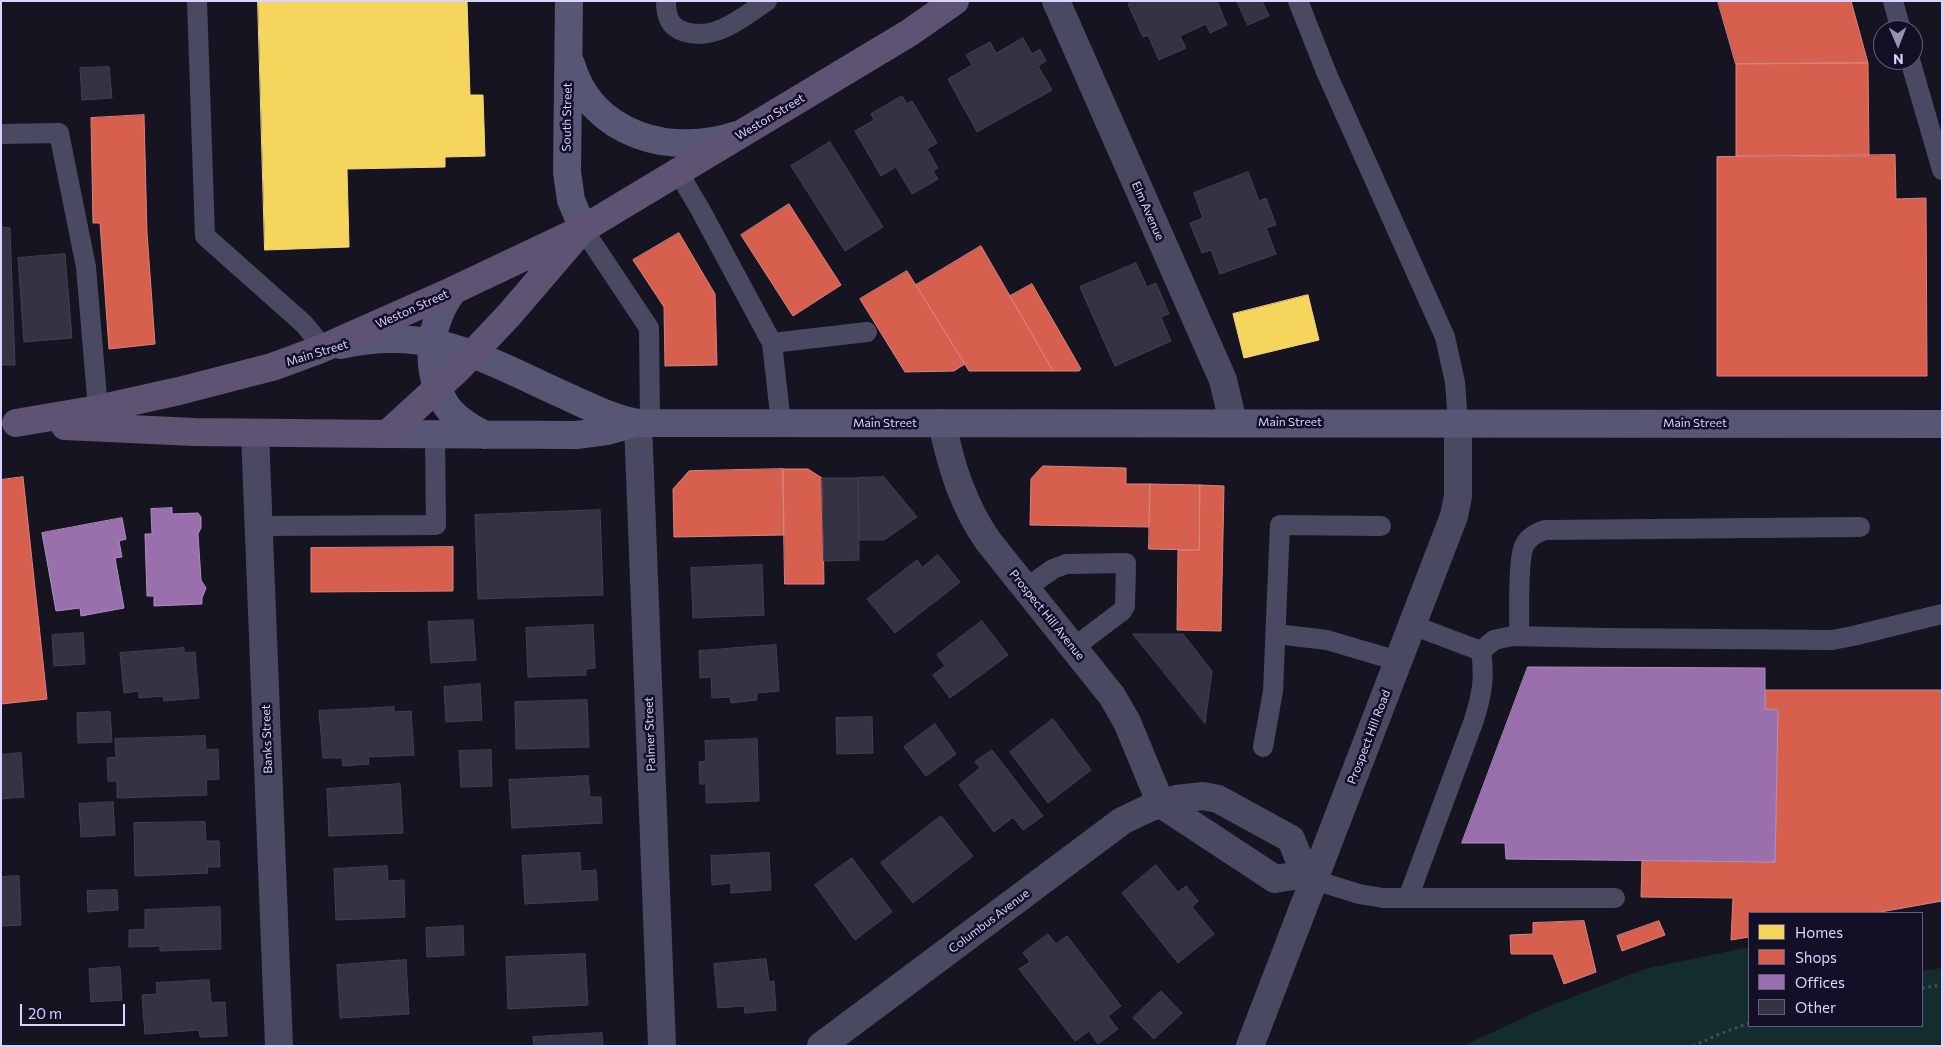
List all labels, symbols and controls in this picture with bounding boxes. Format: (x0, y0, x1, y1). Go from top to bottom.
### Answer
north arrow (1873, 20, 1923, 70)
text: N (1893, 51, 1904, 68)
street label: South Street (559, 82, 575, 152)
street label: Weston Street (733, 91, 807, 143)
street label: Elm Avenue (1129, 179, 1167, 243)
street label: Weston Street (373, 287, 451, 331)
street label: Main Street (284, 337, 350, 369)
street label: Main Street (1258, 415, 1322, 429)
street label: Main Street (853, 416, 917, 430)
street label: Main Street (1663, 416, 1727, 430)
street label: Prospect Hill Avenue (1006, 567, 1088, 663)
street label: Prospect Hill Road (1344, 688, 1394, 786)
street label: Palmer Street (642, 696, 658, 772)
street label: Banks Street (259, 704, 275, 774)
street label: Columbus Avenue (946, 886, 1032, 956)
legend (1748, 912, 1923, 1027)
text: Homes (1795, 923, 1843, 941)
text: Shops (1795, 948, 1837, 966)
text: Offices (1795, 973, 1845, 991)
scale bar (22, 994, 128, 1026)
text: Other (1795, 998, 1836, 1016)
text: 20 m (28, 1004, 62, 1022)

